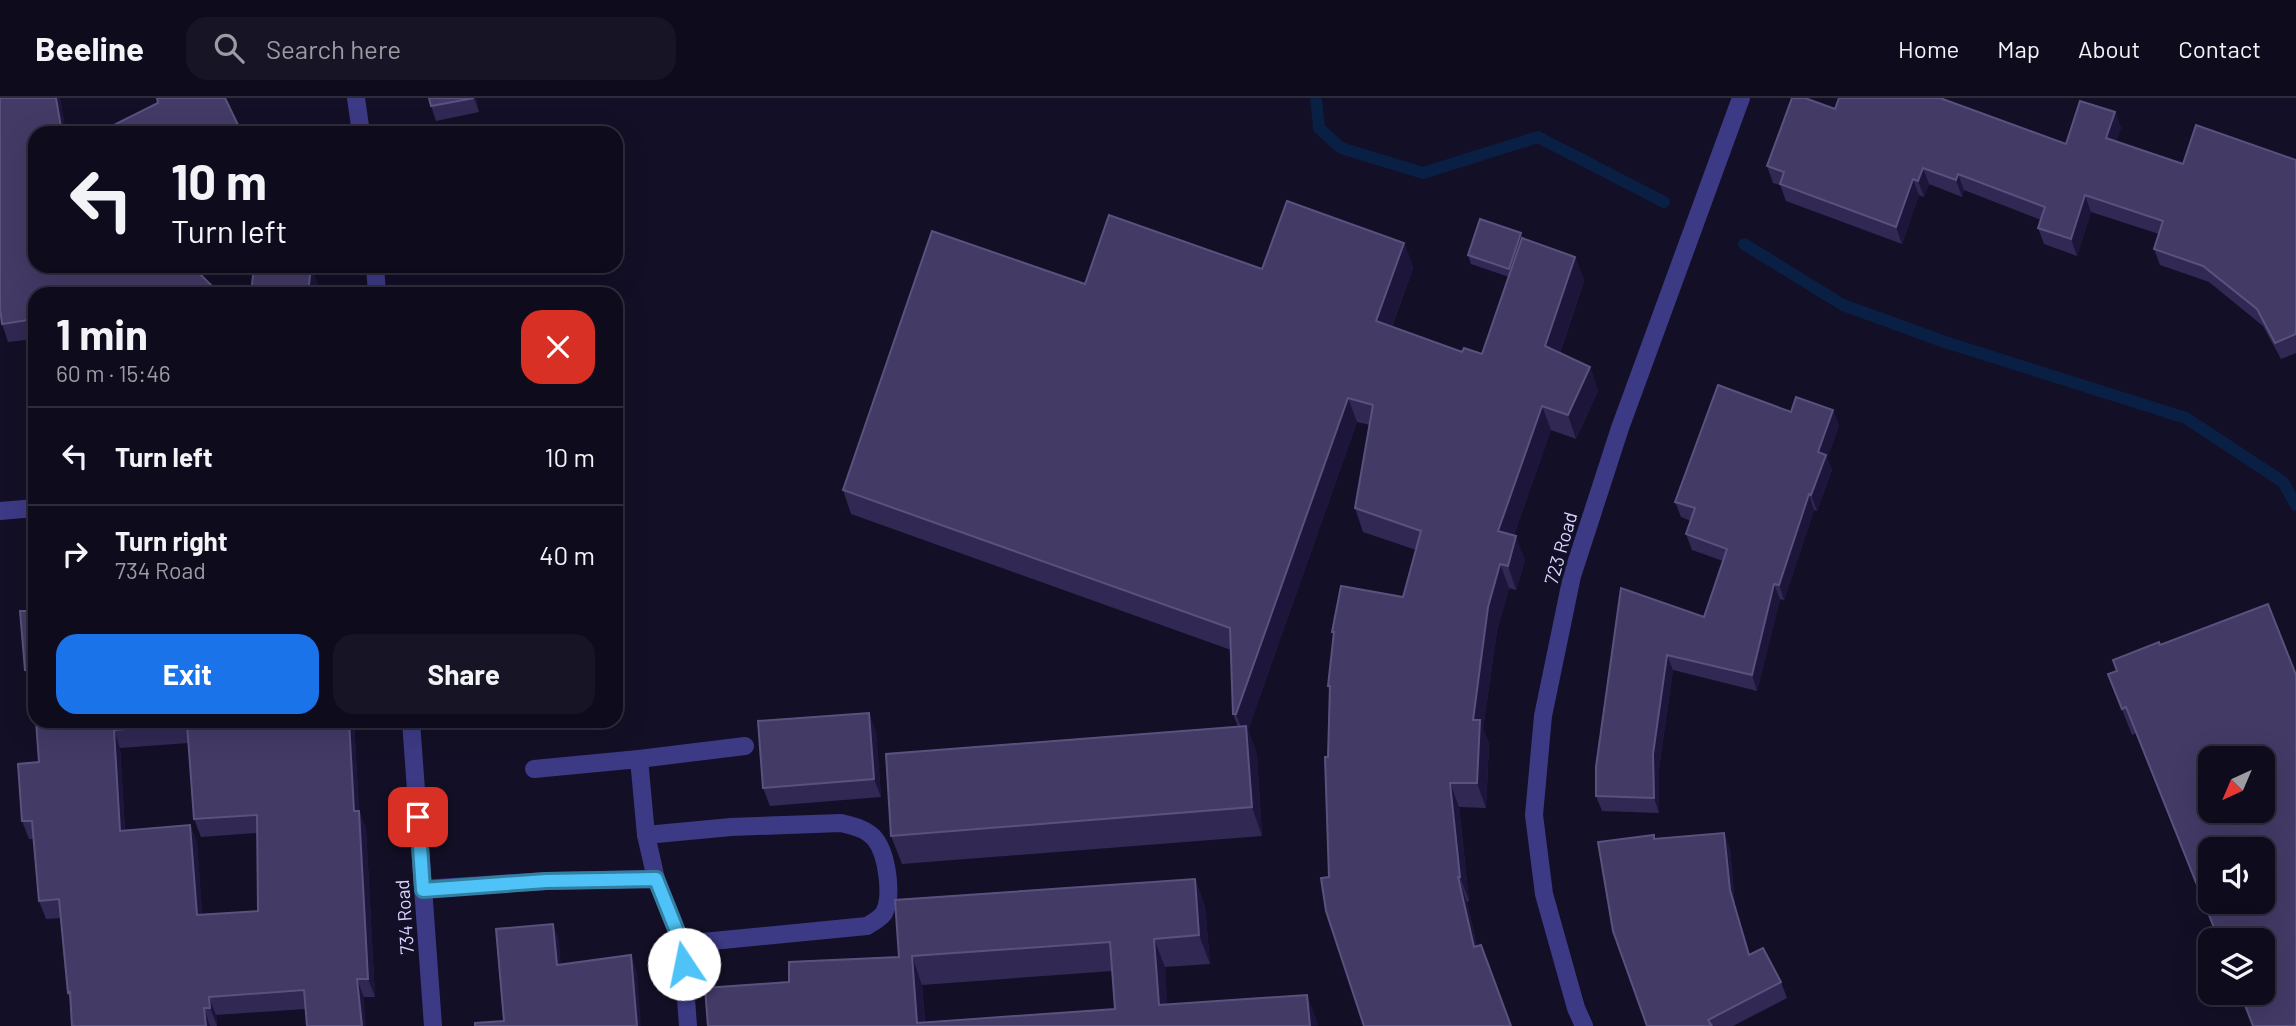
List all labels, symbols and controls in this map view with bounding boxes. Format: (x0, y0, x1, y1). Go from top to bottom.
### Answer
search box (186, 17, 676, 80)
text: Beeline (35, 28, 144, 68)
icon: search (210, 29, 248, 67)
text: Search here (266, 33, 401, 64)
text: Home (1898, 34, 1959, 63)
text: Map (1997, 34, 2040, 63)
text: About (2078, 34, 2140, 63)
text: Contact (2178, 34, 2261, 63)
text: 10 m (171, 151, 267, 210)
icon: left (56, 154, 147, 245)
text: Turn left (171, 211, 288, 249)
text: 1 min (56, 308, 148, 358)
button: close (521, 310, 595, 384)
text: 60 m · 15:46 (56, 359, 171, 387)
icon: left (56, 437, 94, 475)
text: Turn left (115, 441, 213, 472)
text: 10 m (545, 441, 595, 472)
street label: 723 Road (1539, 509, 1581, 587)
text: Turn right (115, 525, 228, 556)
icon: right (56, 535, 94, 573)
text: 40 m (539, 539, 595, 570)
text: 734 Road (115, 556, 206, 584)
button: Exit (56, 634, 319, 714)
button: Share (333, 634, 595, 714)
north arrow (2198, 746, 2275, 822)
map controls (2198, 746, 2275, 1005)
pin (388, 787, 448, 847)
icon: arrive (399, 798, 437, 836)
button: sound (2198, 837, 2275, 914)
street label: 734 Road (390, 879, 418, 955)
position arrow (647, 927, 721, 1001)
button: layers (2198, 928, 2275, 1005)

